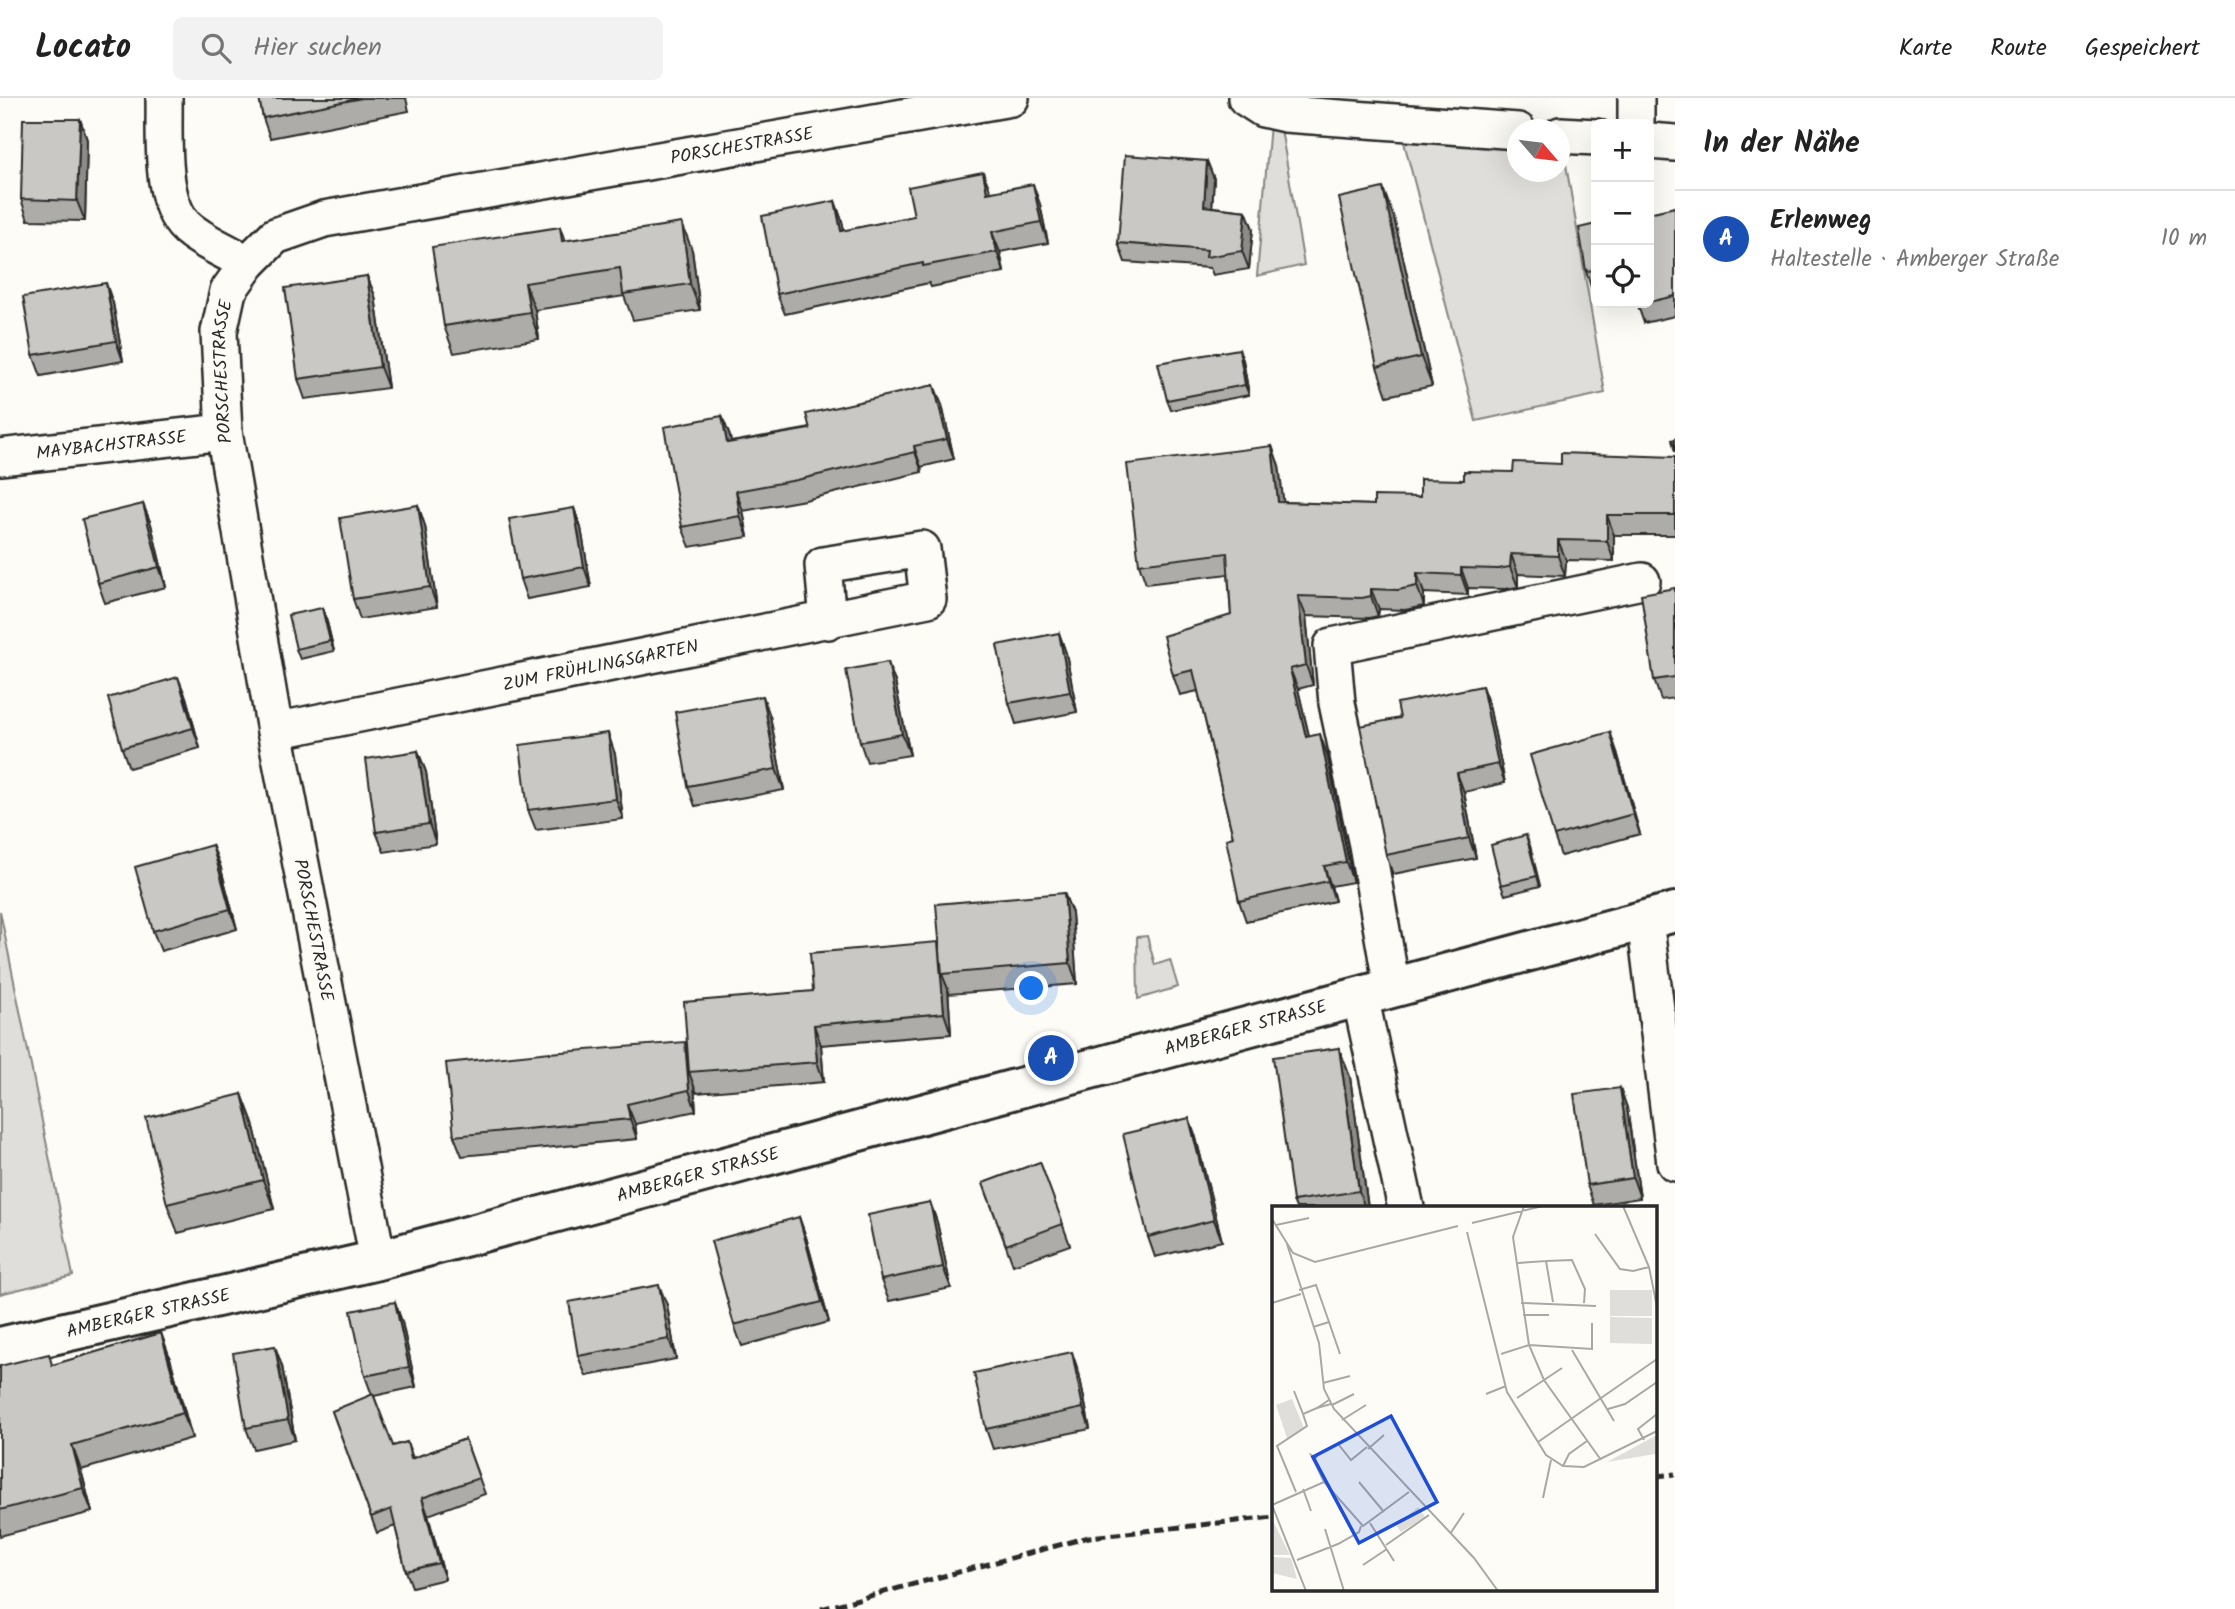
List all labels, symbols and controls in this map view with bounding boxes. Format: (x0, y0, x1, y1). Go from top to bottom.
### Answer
search box (173, 17, 663, 80)
text: Locato (35, 22, 131, 75)
text: Hier suchen (253, 27, 382, 69)
icon: search (197, 29, 235, 67)
text: Karte (1899, 29, 1952, 68)
text: Route (1990, 29, 2047, 68)
text: Gespeichert (2085, 29, 2200, 68)
north arrow (1507, 119, 1570, 182)
map controls (1591, 119, 1654, 308)
button: + (1591, 119, 1654, 182)
street label: PORSCHESTRASSE (668, 120, 816, 174)
text: In der Nähe (1703, 120, 1860, 168)
button: − (1591, 182, 1654, 245)
text: Erlenweg (1770, 200, 1871, 242)
text: A (1719, 221, 1733, 257)
text: 10 m (2161, 221, 2207, 257)
text: Haltestelle · Amberger Straße (1770, 242, 2059, 278)
button: locate (1591, 245, 1654, 308)
street label: PORSCHESTRASSE (206, 297, 242, 446)
street label: MAYBACHSTRASSE (35, 423, 189, 469)
street label: ZUM FRÜHLINGSGARTEN (500, 633, 701, 701)
street label: PORSCHESTRASSE (285, 857, 341, 1004)
your location (1014, 971, 1048, 1005)
street label: AMBERGER STRASSE (1161, 993, 1331, 1064)
pin: A (1028, 1032, 1074, 1084)
street label: AMBERGER STRASSE (614, 1140, 783, 1211)
inset map (1272, 1206, 1658, 1592)
street label: AMBERGER STRASSE (64, 1281, 234, 1347)

